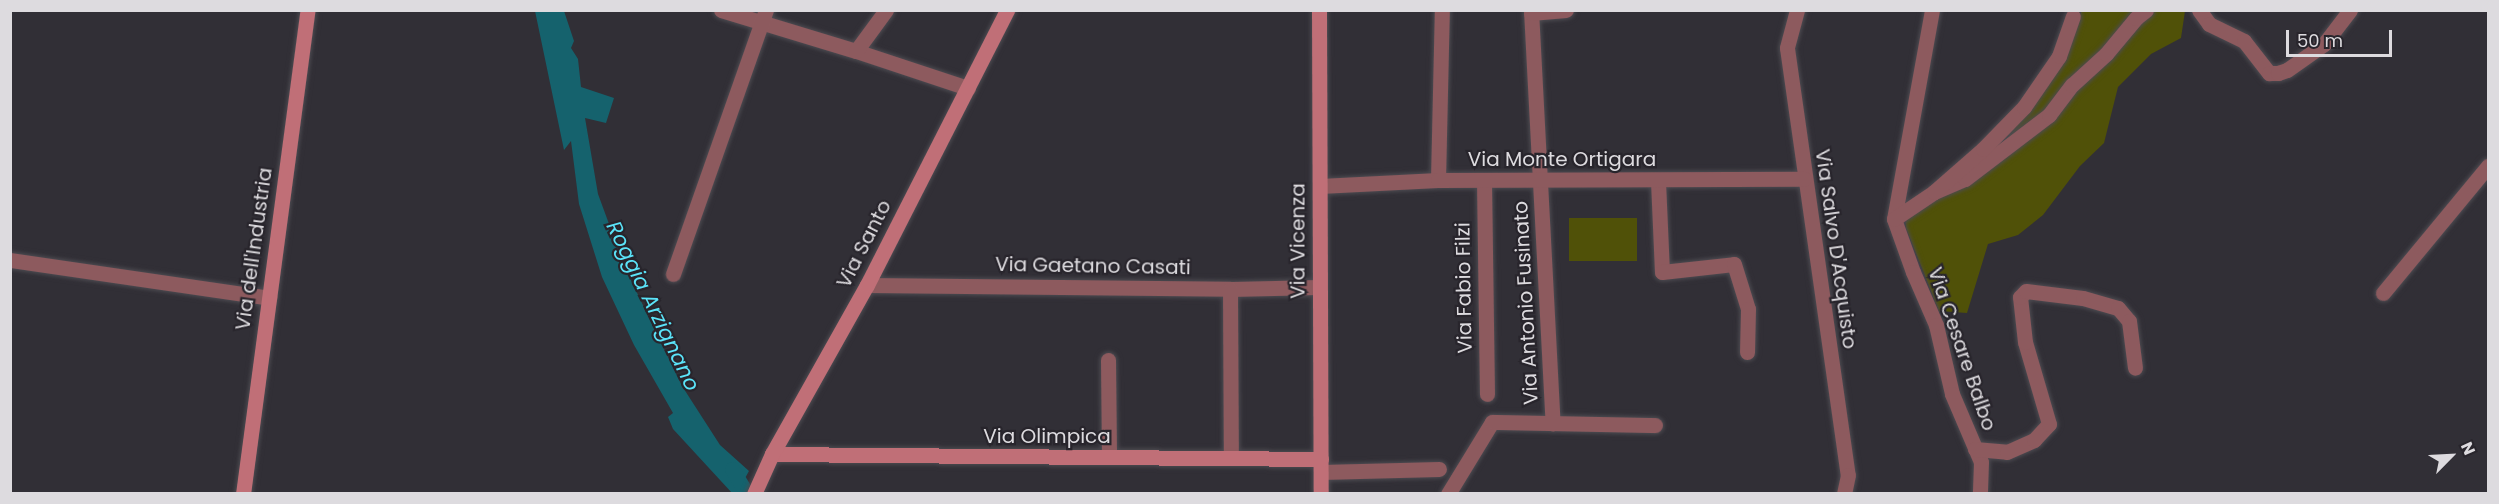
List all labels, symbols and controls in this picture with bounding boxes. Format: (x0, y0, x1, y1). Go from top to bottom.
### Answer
scale bar (2289, 18, 2396, 56)
text: 50 m (2297, 28, 2343, 53)
street label: Via Monte Ortigara (1468, 147, 1656, 171)
street label: Via Salvo D'Acquisto (1810, 148, 1862, 350)
street label: Via dell'Industria (231, 166, 277, 332)
street label: Via Vicenza (1286, 183, 1310, 299)
street label: Via Santo (832, 196, 896, 292)
street label: Via Antonio Fusinato (1509, 200, 1543, 406)
water label: Roggia Arzignano (601, 217, 705, 395)
street label: Via Fabio Filzi (1451, 222, 1477, 354)
street label: Via Gaetano Casati (995, 252, 1191, 280)
street label: Via Cesare Balbo (1923, 264, 2001, 434)
street label: Via Olimpica (983, 424, 1111, 448)
north arrow (2421, 426, 2481, 486)
text: N (2455, 438, 2481, 459)

